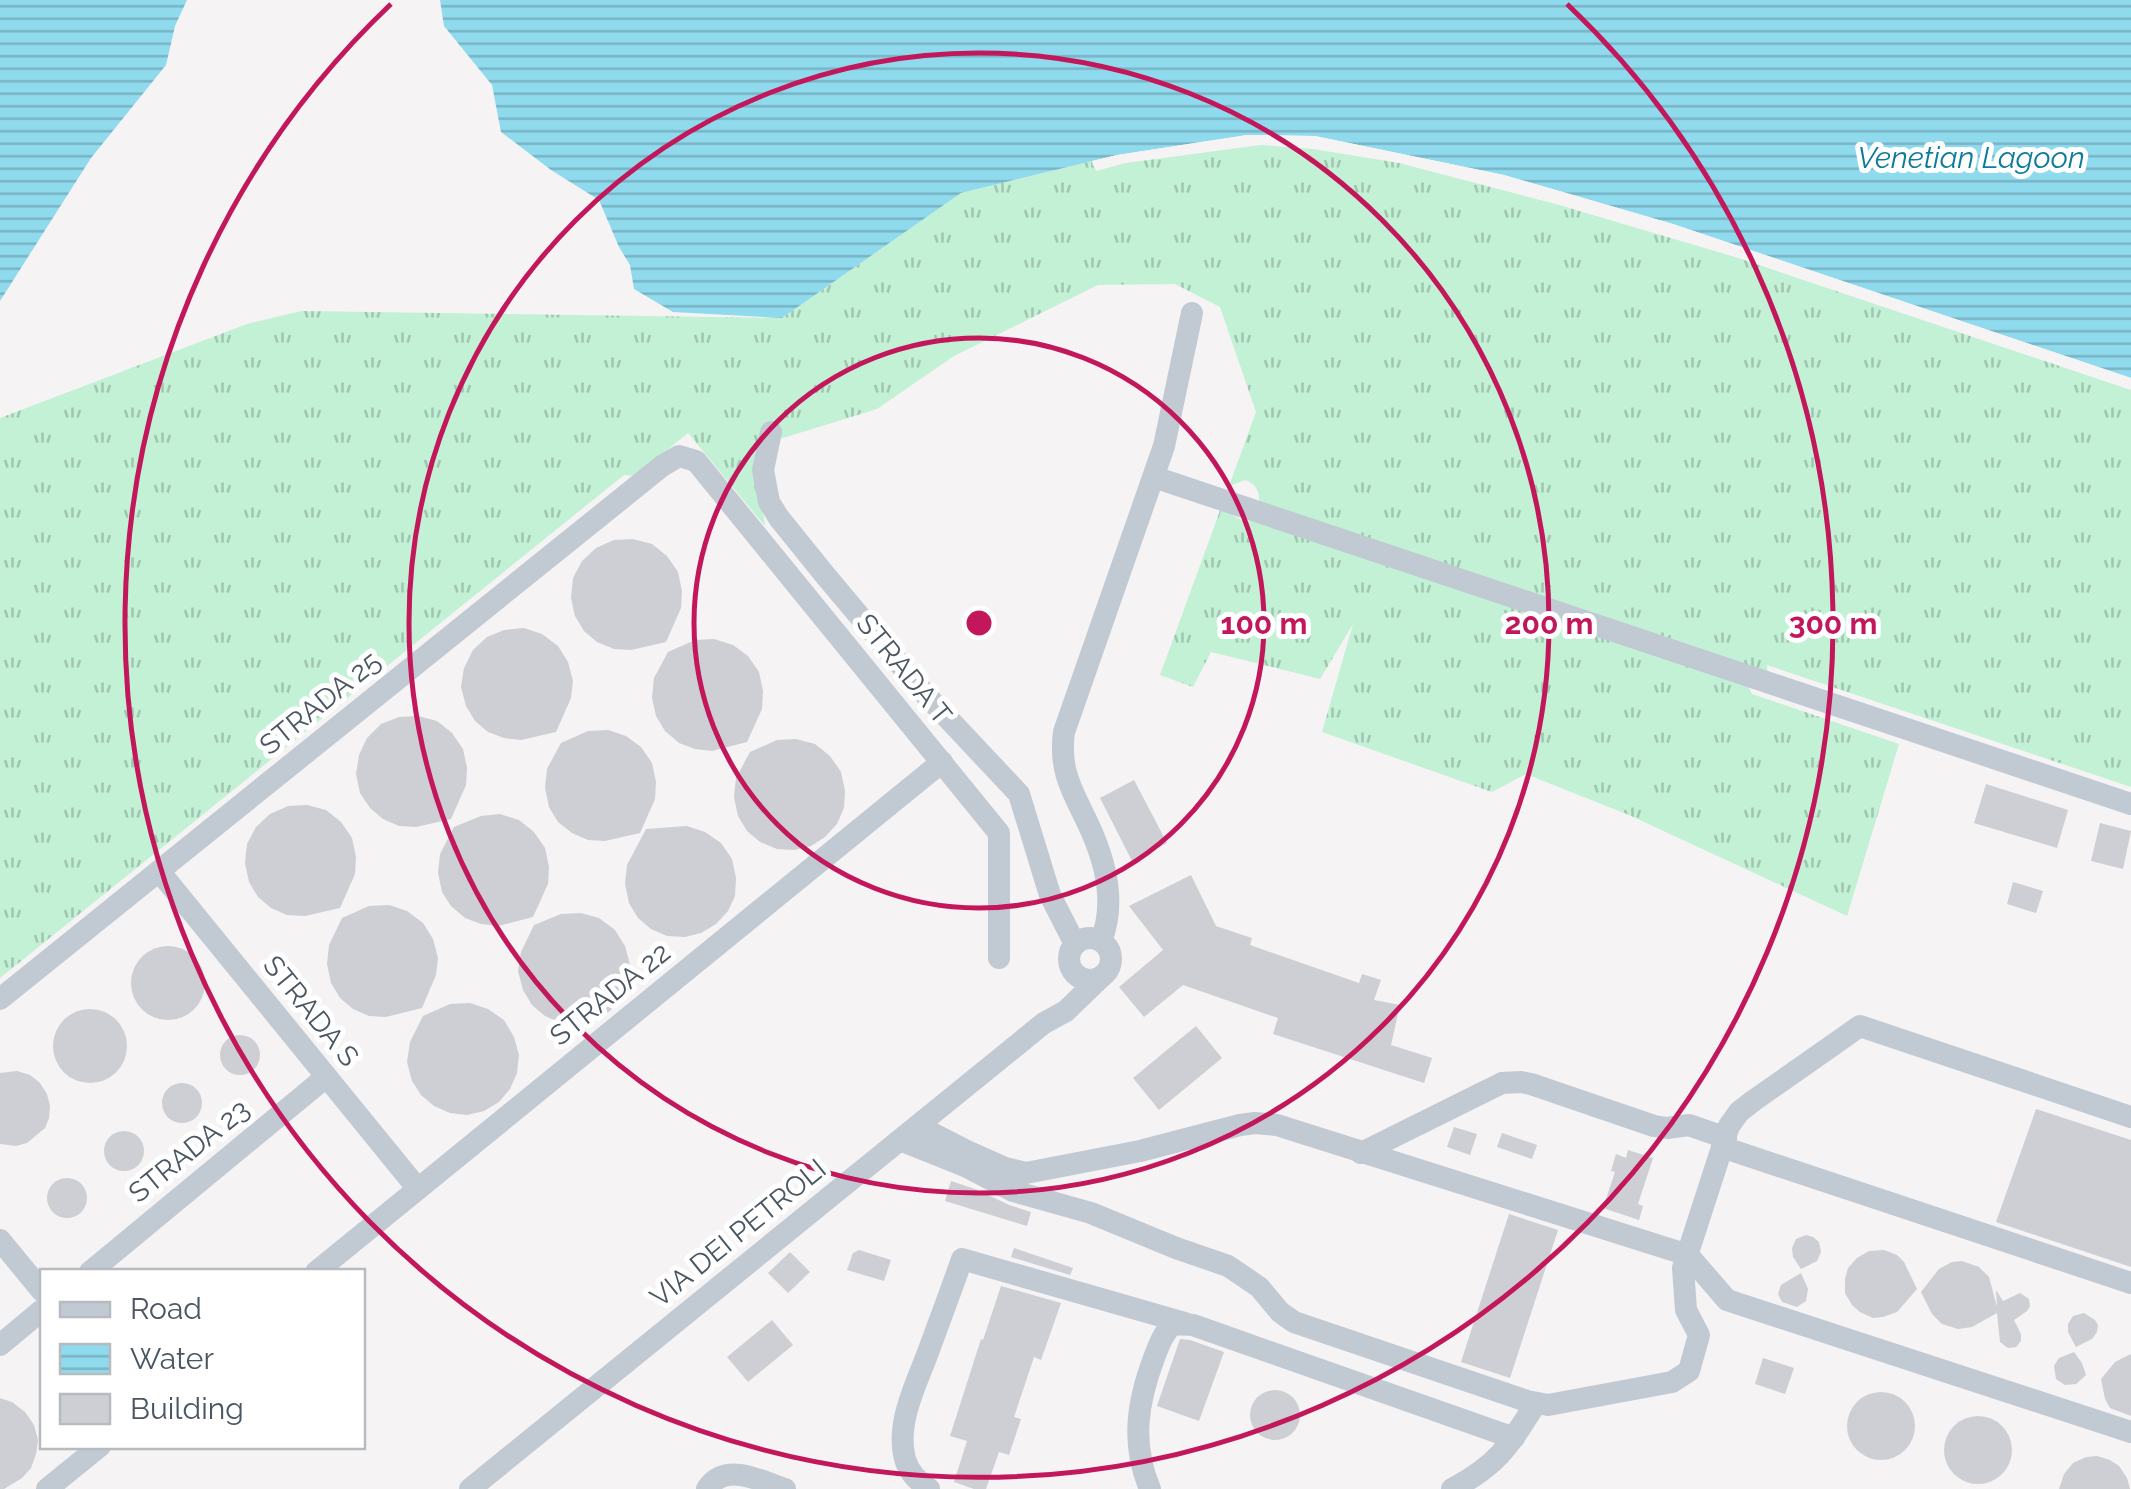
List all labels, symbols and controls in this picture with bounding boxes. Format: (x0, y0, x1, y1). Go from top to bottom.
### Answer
water label: Venetian Lagoon (1857, 140, 2085, 175)
centre of rings (961, 605, 997, 641)
text: 100 m (1221, 606, 1307, 641)
text: 200 m (1505, 606, 1593, 641)
text: 300 m (1789, 606, 1877, 641)
street label: STRADA T (850, 607, 958, 731)
street label: STRADA 25 (253, 644, 387, 762)
street label: STRADA 22 (543, 936, 677, 1052)
street label: STRADA S (256, 949, 366, 1073)
street label: STRADA 23 (122, 1092, 256, 1210)
street label: VIA DEI PETROLI (644, 1152, 832, 1314)
legend (40, 1269, 365, 1449)
text: Road (130, 1291, 202, 1326)
text: Water (130, 1341, 214, 1376)
text: Building (130, 1391, 244, 1426)

